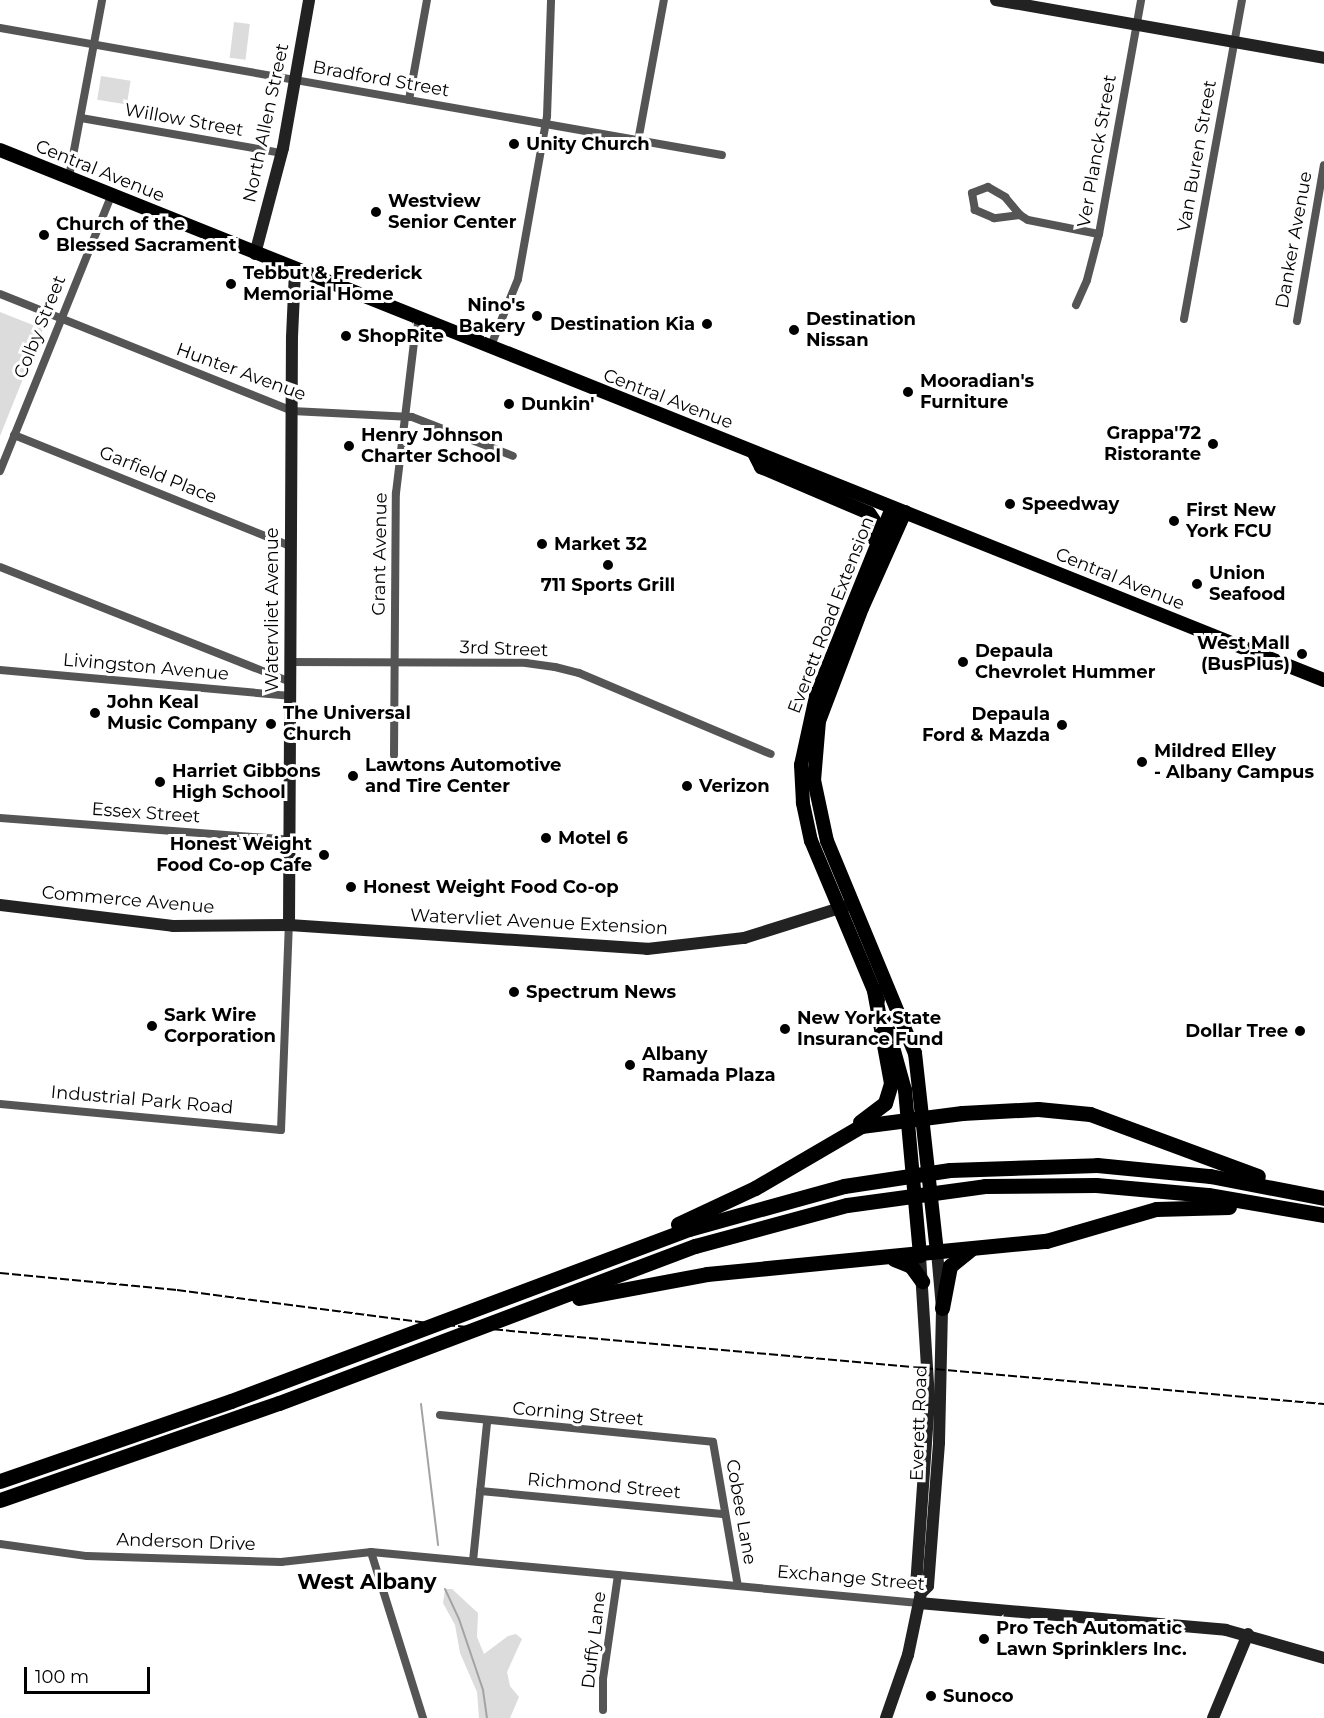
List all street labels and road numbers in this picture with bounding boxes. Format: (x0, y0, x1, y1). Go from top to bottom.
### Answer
street label: North Allen Street (239, 41, 293, 205)
street label: Bradford Street (311, 56, 451, 102)
street label: Ver Planck Street (1073, 73, 1121, 229)
street label: Van Buren Street (1173, 78, 1221, 234)
street label: Willow Street (123, 99, 245, 141)
street label: Central Avenue (32, 135, 168, 207)
street label: Danker Avenue (1271, 170, 1317, 310)
street label: Colby Street (10, 272, 70, 382)
street label: Hunter Avenue (173, 338, 309, 406)
street label: Central Avenue (600, 364, 736, 434)
street label: Garfield Place (96, 442, 220, 508)
street label: Grant Avenue (368, 492, 392, 616)
street label: Everett Road Extension (783, 513, 879, 717)
street label: Watervliet Avenue (261, 527, 283, 693)
street label: Central Avenue (1052, 543, 1188, 615)
street label: 3rd Street (459, 637, 549, 661)
street label: Livingston Avenue (62, 649, 230, 685)
street label: Essex Street (91, 798, 201, 828)
street label: Commerce Avenue (41, 882, 215, 918)
street label: Watervliet Avenue Extension (409, 904, 669, 940)
street label: Industrial Park Road (50, 1081, 234, 1119)
street label: Everett Road (906, 1365, 932, 1481)
street label: Corning Street (512, 1398, 644, 1430)
street label: Cobee Lane (721, 1458, 761, 1566)
street label: Richmond Street (526, 1469, 682, 1503)
street label: Anderson Drive (116, 1529, 256, 1555)
street label: Exchange Street (776, 1561, 926, 1595)
street label: Duffy Lane (577, 1590, 611, 1690)

